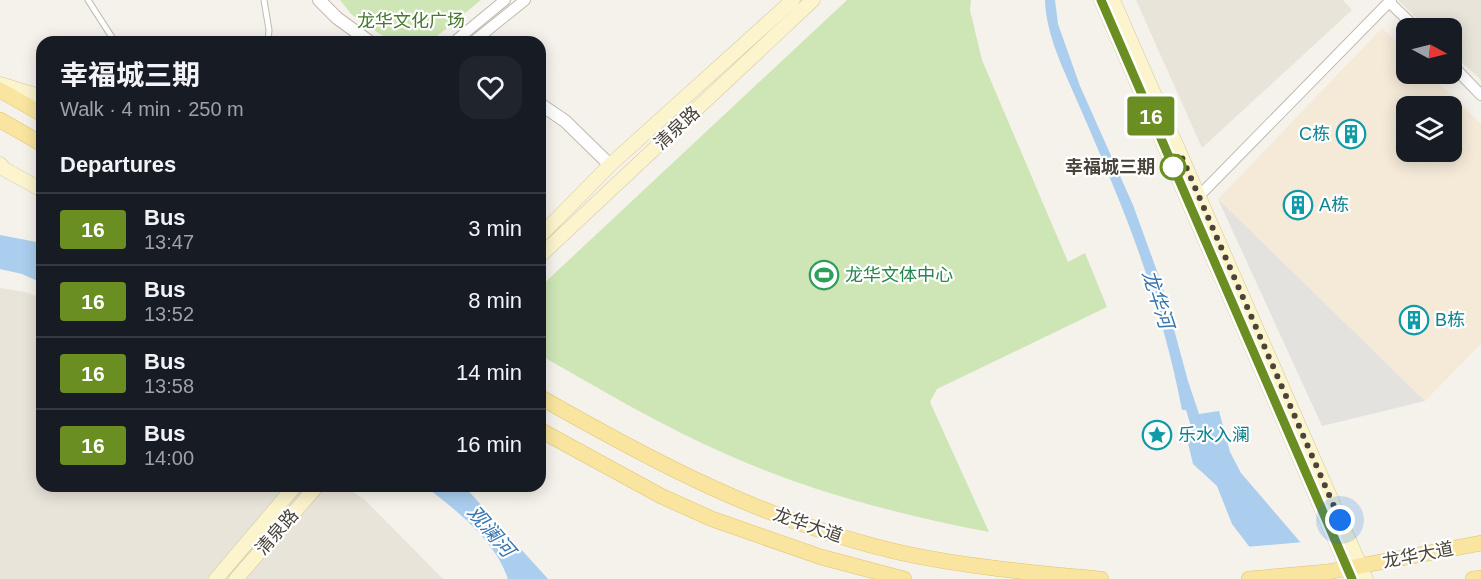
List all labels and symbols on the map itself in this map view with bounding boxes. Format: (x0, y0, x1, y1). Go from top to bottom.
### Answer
park label: 龙华文化广场 (357, 11, 465, 31)
north arrow (1396, 18, 1462, 84)
line badge: 16 (1124, 96, 1178, 136)
street label: 清泉路 (650, 102, 704, 154)
building icon: C栋 (1335, 118, 1367, 150)
place label: C栋 (1299, 124, 1330, 144)
marker: 幸福城三期 (1160, 154, 1186, 180)
place label: 幸福城三期 (1065, 157, 1155, 177)
building icon: A栋 (1282, 189, 1314, 221)
place label: A栋 (1319, 195, 1349, 215)
sports icon: 龙华文体中心 (808, 259, 840, 291)
place label: 龙华文体中心 (845, 265, 953, 285)
water label: 龙华河 (1138, 267, 1179, 335)
building icon: B栋 (1398, 304, 1430, 336)
place label: B栋 (1435, 310, 1465, 330)
place icon: 乐水入澜 (1141, 419, 1173, 451)
place label: 乐水入澜 (1178, 425, 1250, 445)
water label: 观澜河 (463, 501, 522, 564)
street label: 龙华大道 (771, 504, 845, 546)
street label: 清泉路 (252, 505, 302, 559)
your location (1325, 505, 1355, 535)
street label: 龙华大道 (1381, 538, 1455, 572)

